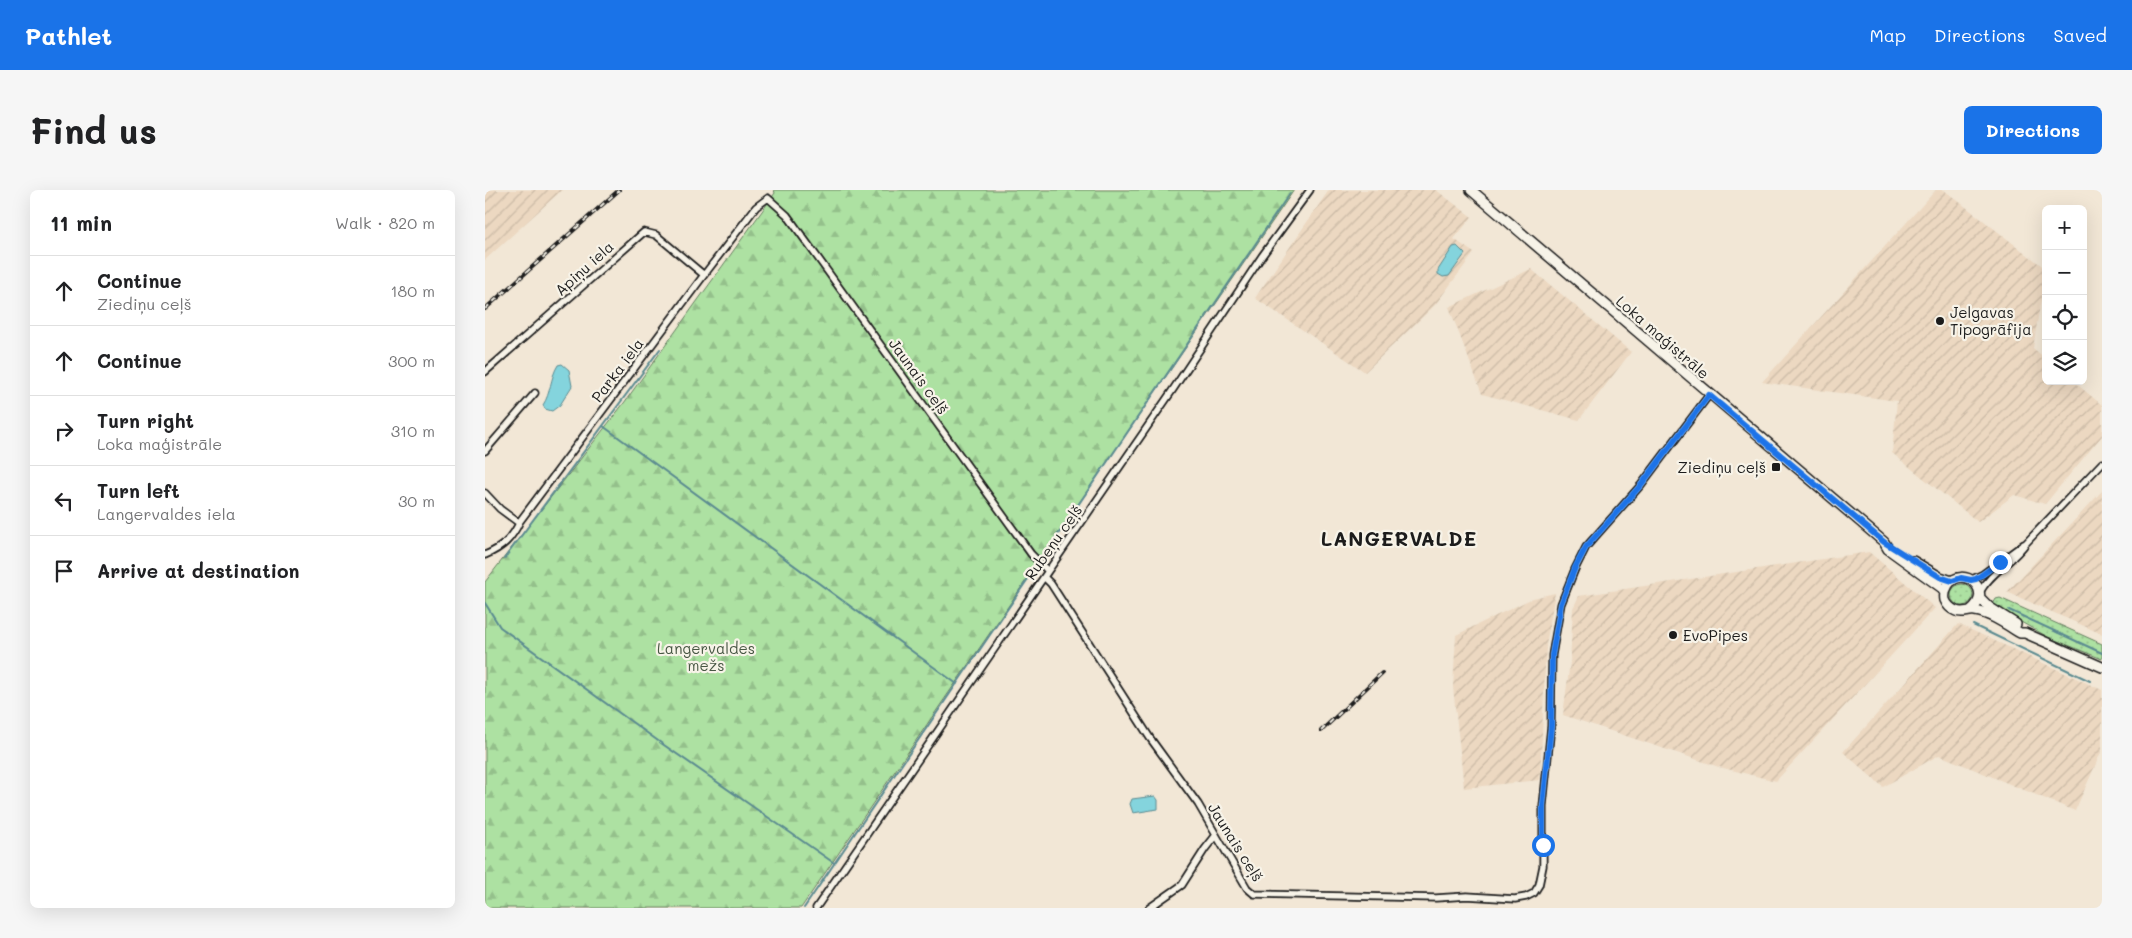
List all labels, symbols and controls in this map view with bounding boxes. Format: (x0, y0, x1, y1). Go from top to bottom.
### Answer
text: Pathlet (25, 20, 112, 51)
text: Map (1869, 23, 1906, 47)
text: Directions (1934, 23, 2026, 47)
text: Saved (2054, 23, 2107, 47)
button: Directions (1964, 106, 2102, 154)
text: Find us (30, 107, 157, 153)
map controls (2042, 205, 2087, 385)
button: + (2042, 205, 2087, 250)
text: 11 min (50, 209, 112, 236)
text: Walk · 820 m (335, 212, 435, 233)
street label: Apiņu iela (550, 236, 618, 300)
button: − (2042, 250, 2087, 295)
text: Continue (97, 268, 182, 293)
icon: ahead (50, 277, 78, 305)
text: 180 m (390, 280, 435, 301)
street label: Loka maģistrāle (1612, 291, 1714, 383)
text: Ziediņu ceļš (97, 293, 191, 314)
button: locate (2042, 295, 2087, 340)
place label: Jelgavas Tipogrāfija (1950, 302, 2031, 339)
marker: Jelgavas Tipogrāfija (1934, 315, 1946, 327)
street label: Parka iela (586, 334, 648, 406)
street label: Jaunais ceļš (884, 334, 953, 419)
button: layers (2042, 340, 2087, 385)
icon: ahead (50, 347, 78, 375)
text: Continue (97, 348, 182, 373)
text: 300 m (388, 350, 435, 371)
text: Turn right (97, 408, 194, 433)
icon: right (50, 417, 78, 445)
text: 310 m (391, 420, 435, 441)
text: Loka maģistrāle (97, 433, 222, 454)
place label: Ziediņu ceļš (1677, 457, 1766, 478)
marker: Ziediņu ceļš (1770, 461, 1782, 473)
text: Turn left (97, 478, 180, 503)
icon: left (50, 487, 78, 515)
text: 30 m (398, 490, 435, 511)
street label: Rubeņu ceļš (1020, 501, 1087, 584)
text: Langervaldes iela (97, 503, 236, 524)
district label: LANGERVALDE (1321, 525, 1477, 551)
route end (1989, 551, 2012, 574)
icon: arrive (50, 557, 78, 585)
text: Arrive at destination (97, 558, 300, 583)
place label: EvoPipes (1683, 625, 1748, 645)
marker: EvoPipes (1667, 629, 1679, 641)
park label: Langervaldes mežs (657, 638, 755, 675)
street label: Jaunais ceļš (1203, 799, 1268, 886)
route start (1532, 834, 1555, 857)

